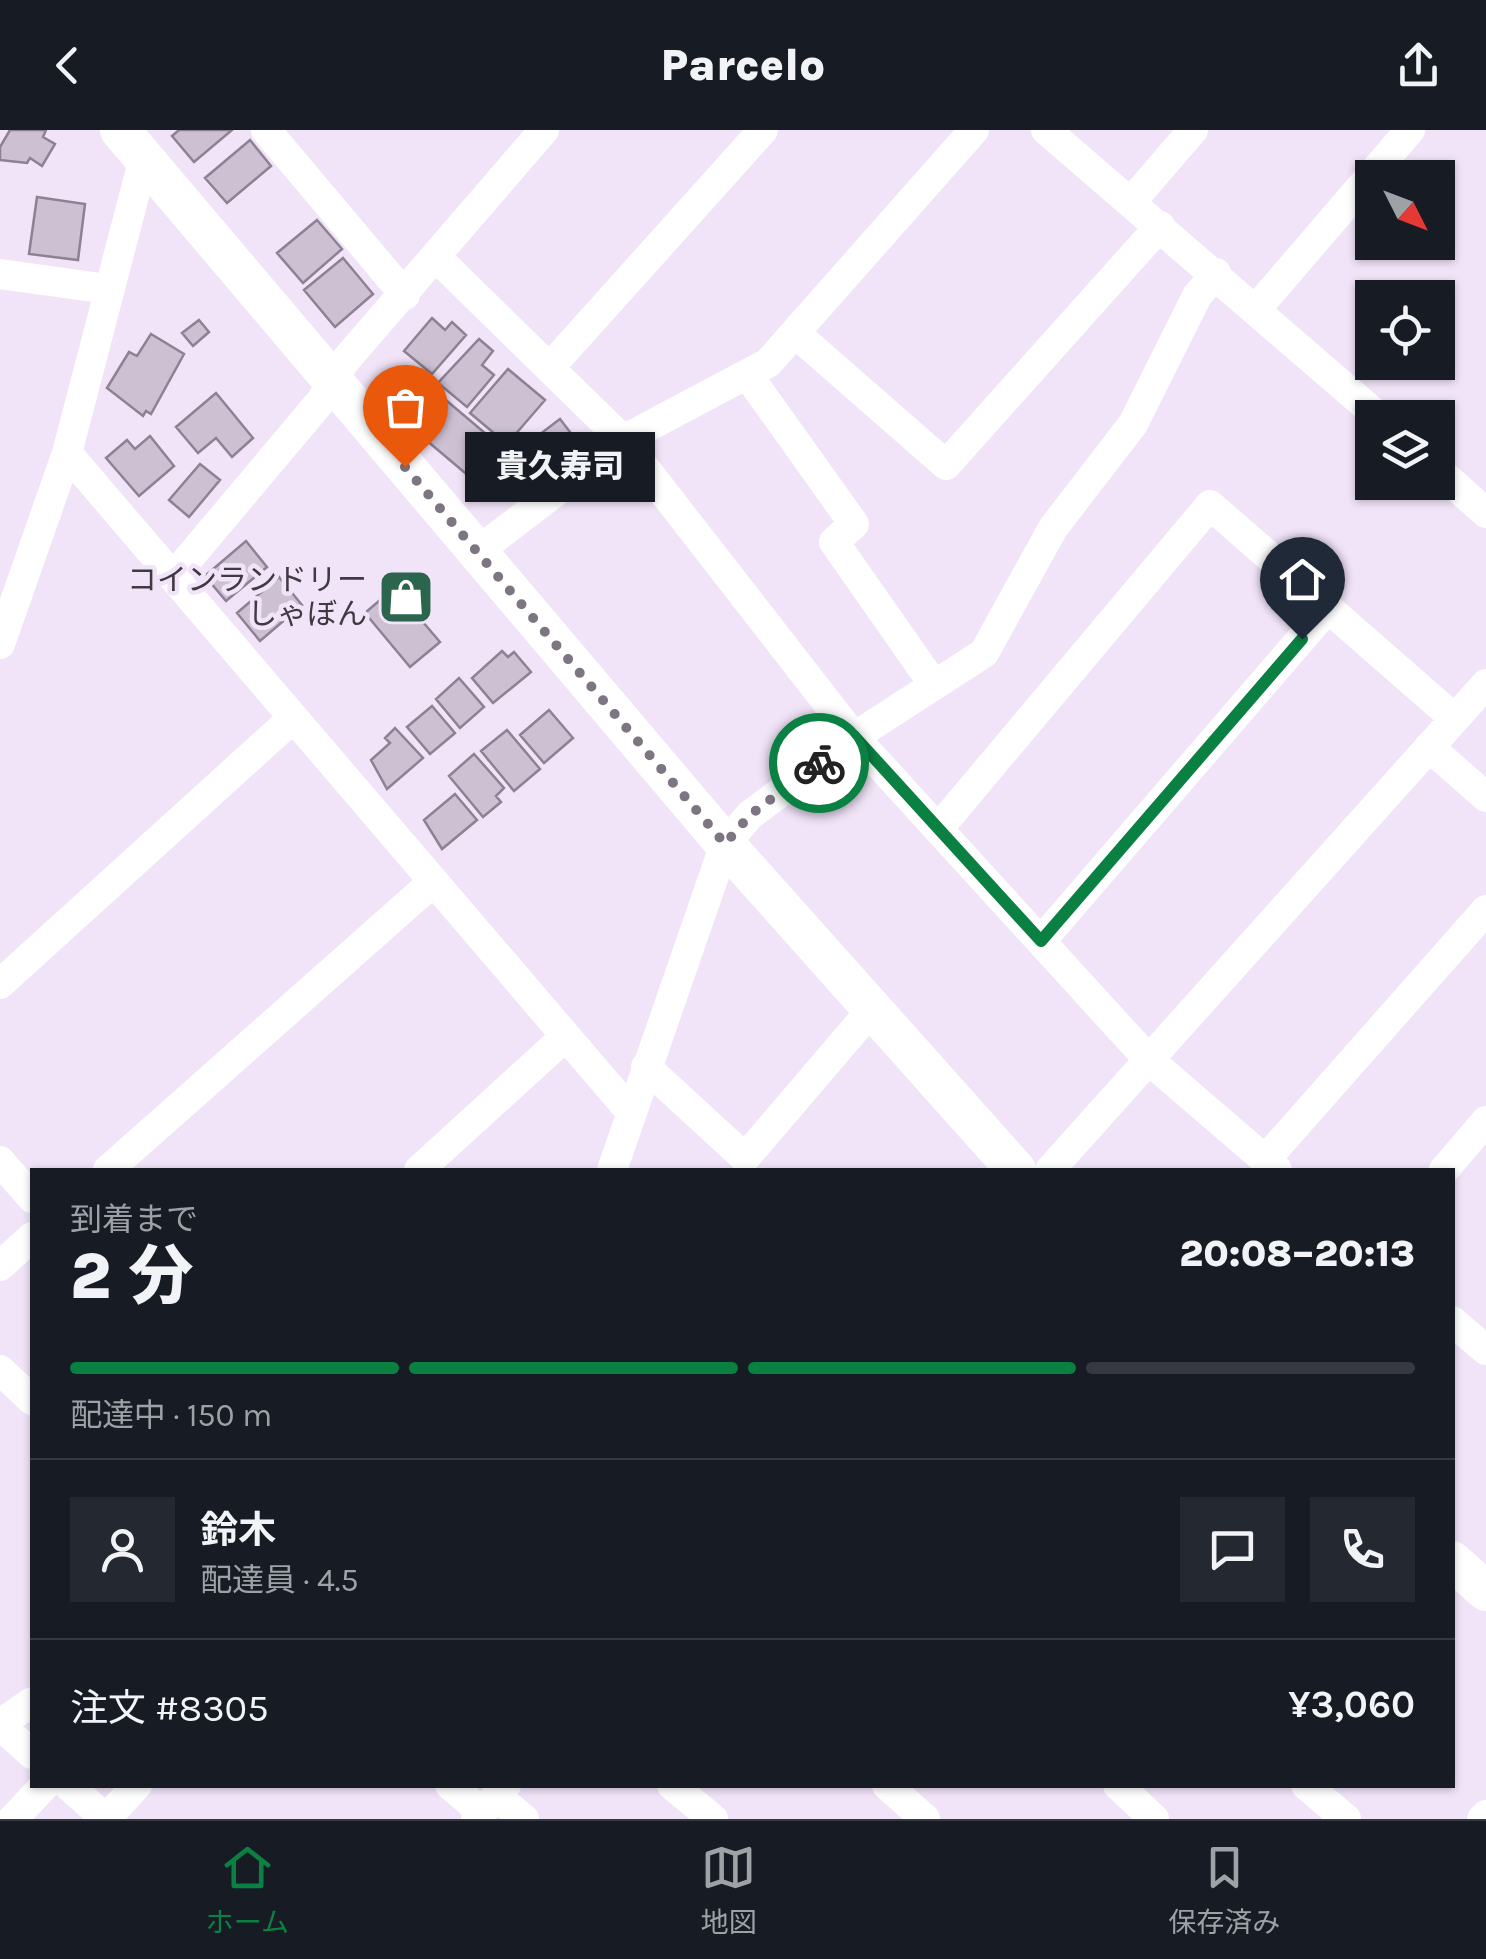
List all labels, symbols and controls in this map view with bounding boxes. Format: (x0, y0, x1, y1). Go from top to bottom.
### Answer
icon: back (40, 38, 95, 93)
icon: share (1391, 38, 1446, 93)
text: Parcelo (661, 39, 825, 91)
north arrow (1355, 160, 1455, 260)
map controls (1355, 160, 1455, 500)
button: locate (1355, 280, 1455, 380)
pin (363, 365, 448, 468)
icon: bag (378, 380, 433, 435)
button: layers (1355, 400, 1455, 500)
callout: 貴久寿司 (465, 432, 655, 502)
text: 貴久寿司 (496, 448, 624, 485)
pin (1260, 537, 1345, 640)
icon: home (1275, 552, 1330, 607)
place label: コインランドリー しゃぼん (127, 562, 367, 632)
shop icon: コインランドリー しゃぼん (376, 567, 436, 627)
courier (769, 713, 869, 813)
icon: bike (792, 736, 847, 791)
text: 到着まで (70, 1201, 198, 1238)
text: 20:08–20:13 (1179, 1231, 1415, 1276)
text: 2 分 (70, 1238, 194, 1314)
text: 配達中 · 150 m (70, 1397, 272, 1434)
button: person (70, 1497, 175, 1602)
button: chat (1180, 1497, 1285, 1602)
button: phone (1310, 1497, 1415, 1602)
text: 鈴木 (200, 1508, 276, 1553)
text: 配達員 · 4.5 (200, 1562, 359, 1599)
text: ¥3,060 (1288, 1682, 1415, 1727)
text: 注文 #8305 (70, 1686, 269, 1731)
tab: ホーム (206, 1840, 289, 1940)
tab: 地図 (701, 1840, 757, 1940)
tab: 保存済み (1168, 1840, 1280, 1940)

